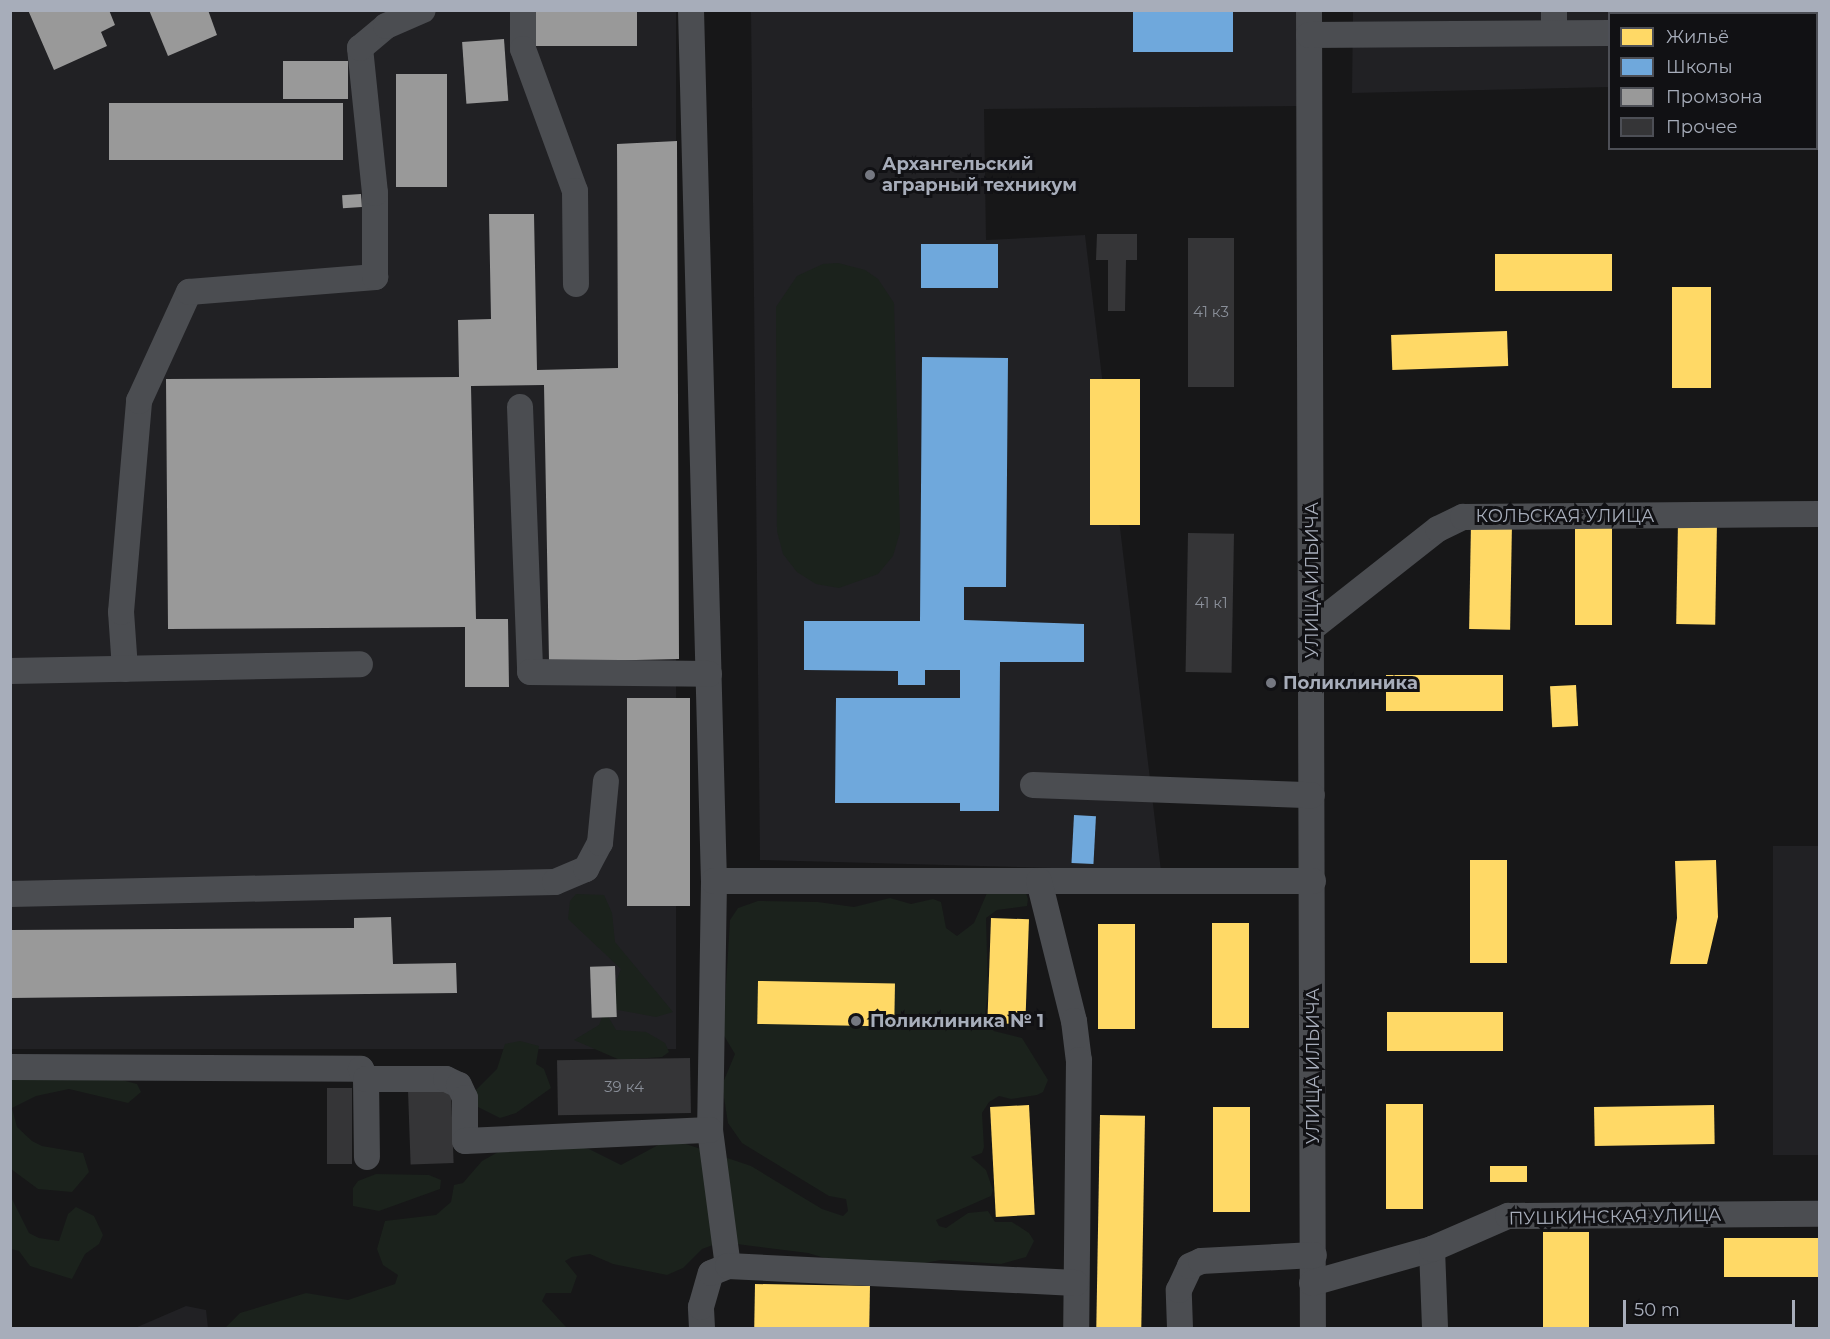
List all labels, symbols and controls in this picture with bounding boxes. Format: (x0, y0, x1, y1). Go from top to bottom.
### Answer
legend (1608, 12, 1818, 150)
text: Жильё (1666, 26, 1729, 48)
text: Школы (1666, 56, 1733, 78)
text: Промзона (1666, 86, 1763, 108)
text: Прочее (1666, 116, 1738, 138)
place label: Архангельский аграрный техникум (882, 154, 1077, 196)
marker: Архангельский аграрный техникум (863, 168, 877, 182)
house number: 41 к3 (1193, 303, 1229, 321)
street label: УЛИЦА ИЛЬИЧА (1301, 502, 1323, 658)
street label: КОЛЬСКАЯ УЛИЦА (1476, 505, 1654, 527)
house number: 41 к1 (1194, 594, 1228, 612)
place label: Поликлиника (1283, 672, 1418, 694)
marker: Поликлиника (1264, 676, 1278, 690)
street label: УЛИЦА ИЛЬИЧА (1302, 988, 1324, 1144)
place label: Поликлиника № 1 (870, 1010, 1044, 1032)
marker: Поликлиника № 1 (847, 1012, 865, 1030)
house number: 39 к4 (604, 1078, 644, 1096)
street label: ПУШКИНСКАЯ УЛИЦА (1508, 1204, 1722, 1230)
scale bar (1626, 1288, 1798, 1326)
text: 50 m (1634, 1299, 1680, 1321)

